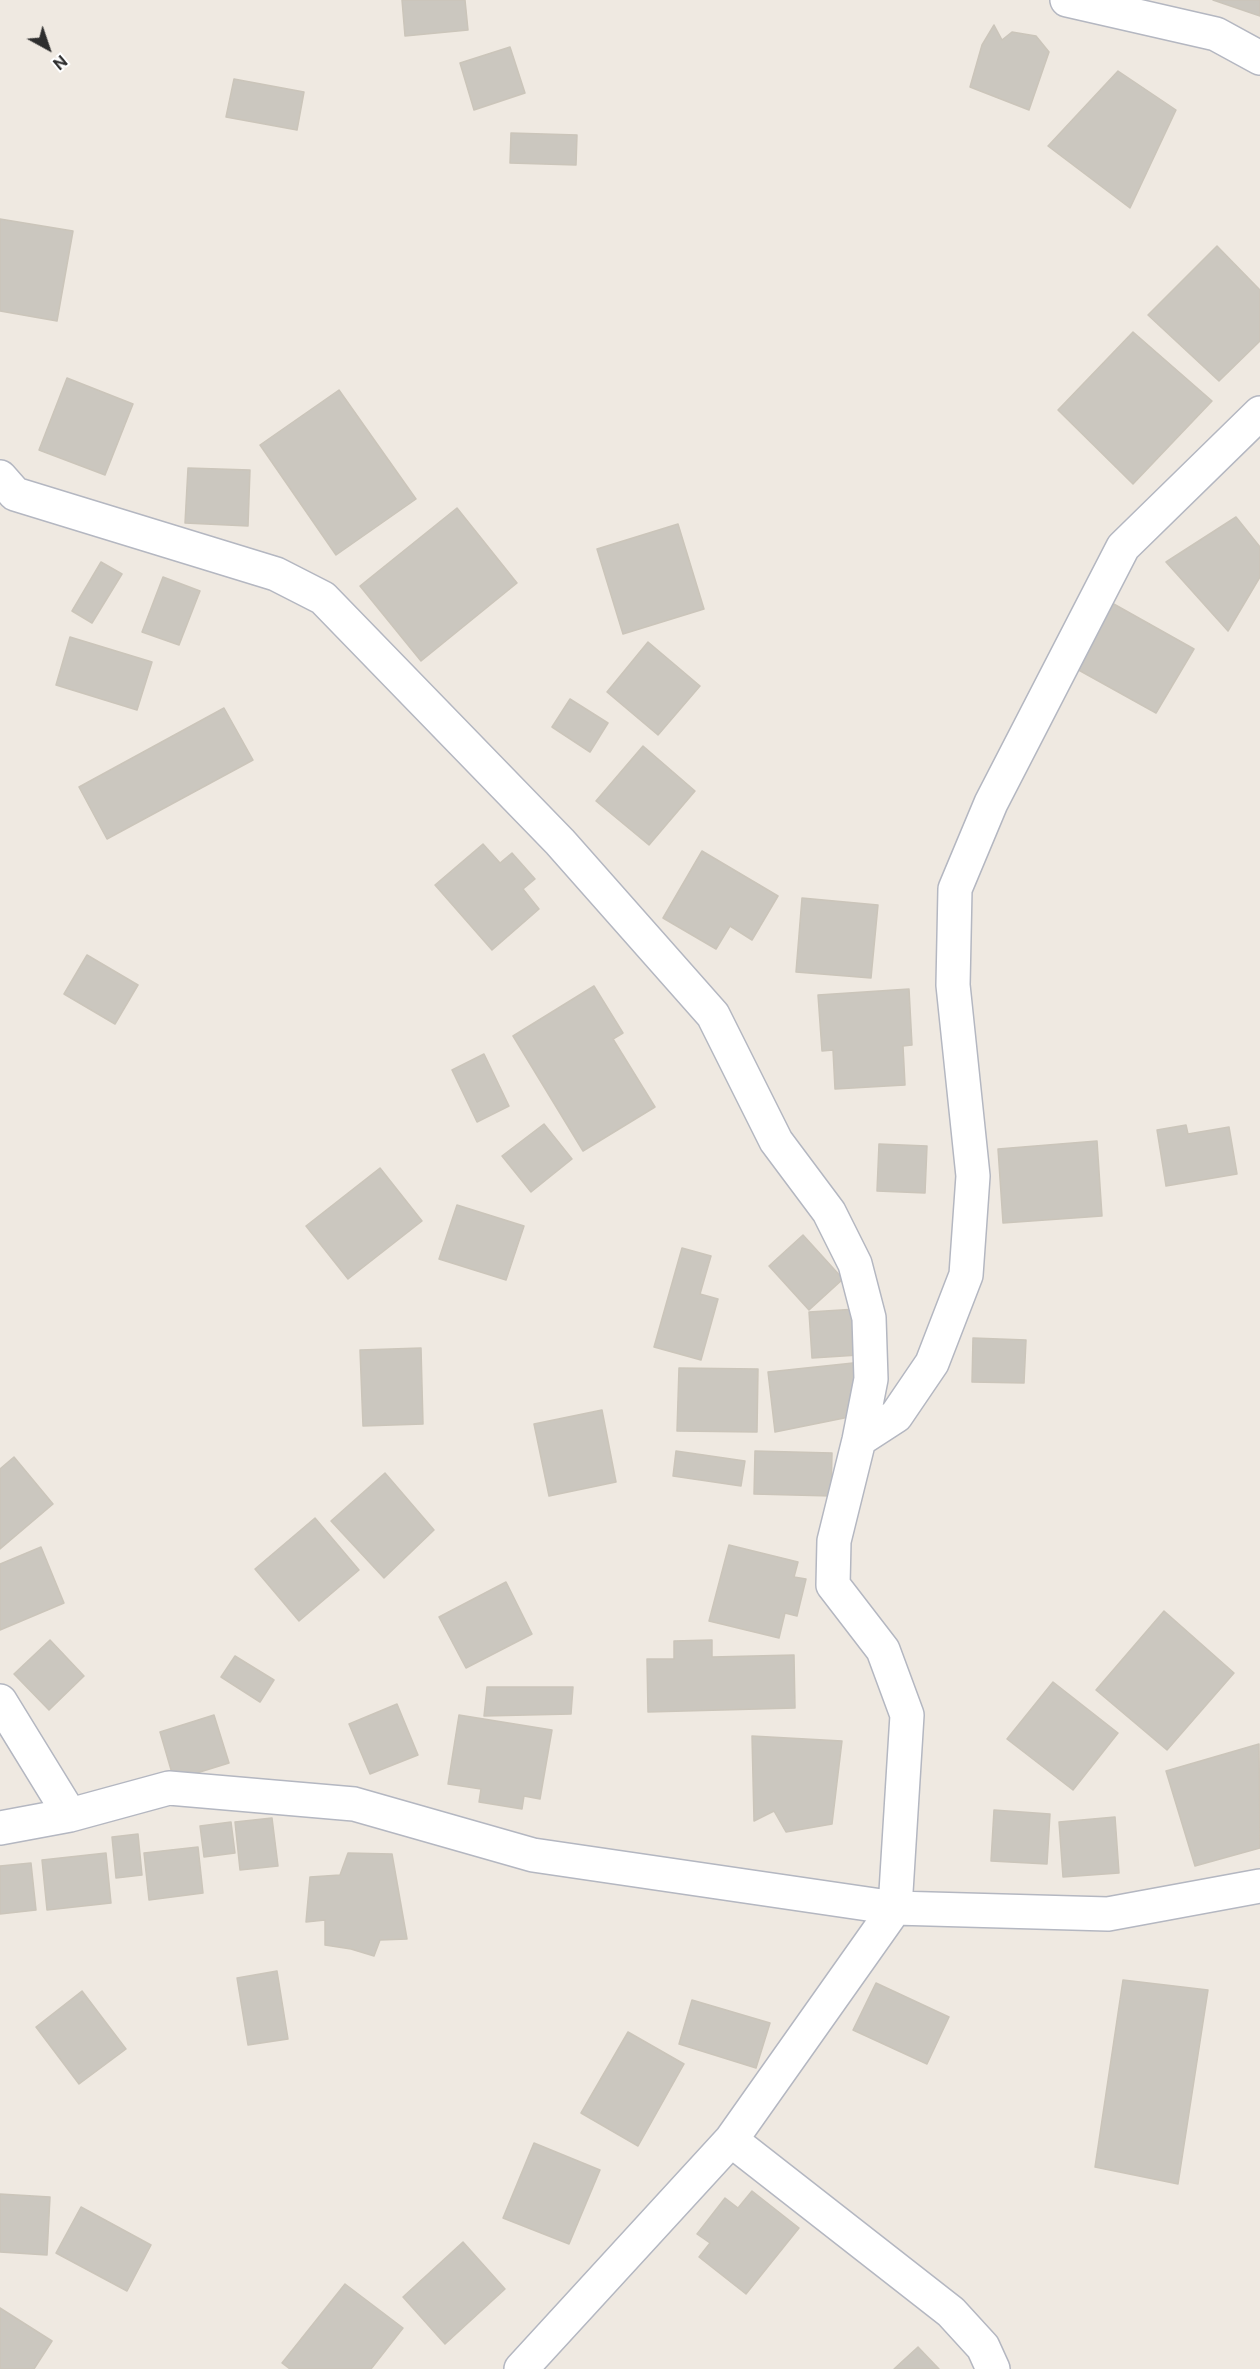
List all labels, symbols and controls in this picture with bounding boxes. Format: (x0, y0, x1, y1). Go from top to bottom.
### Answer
north arrow (18, 18, 78, 78)
text: N (49, 51, 71, 73)

